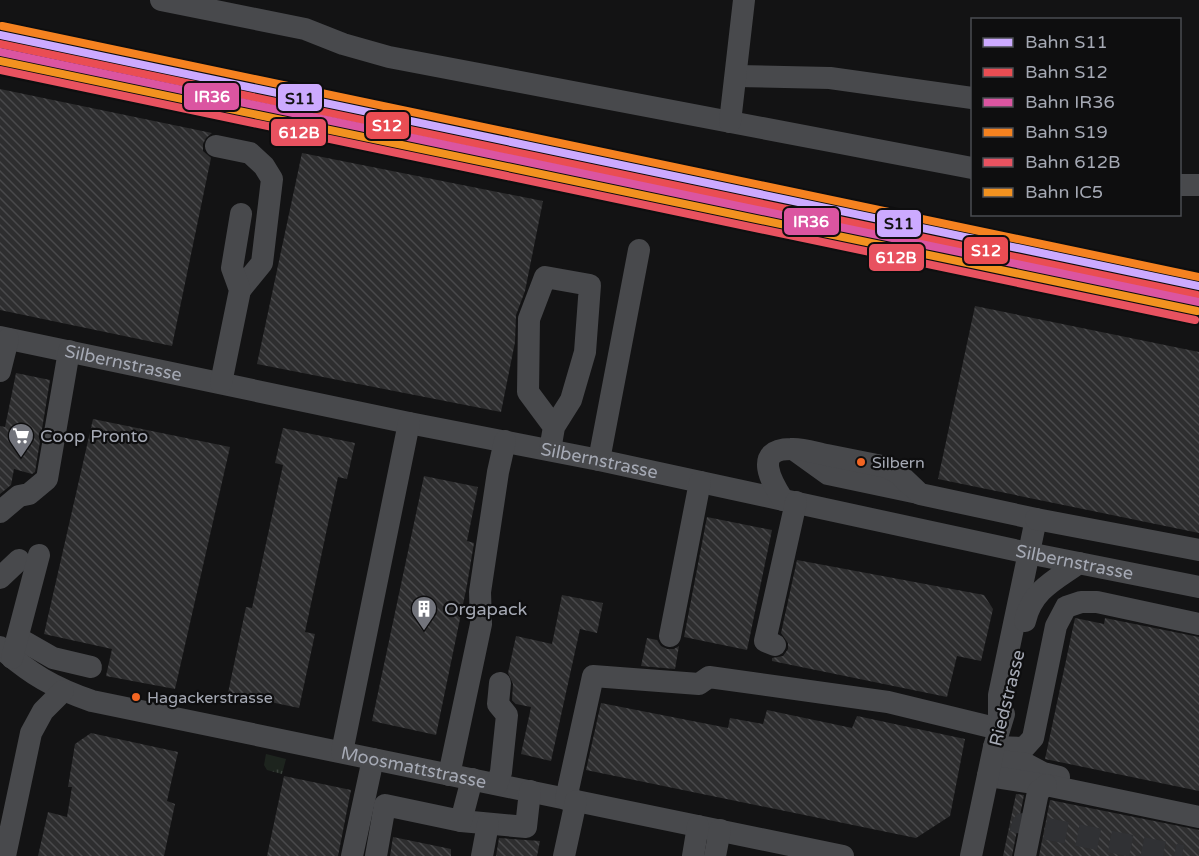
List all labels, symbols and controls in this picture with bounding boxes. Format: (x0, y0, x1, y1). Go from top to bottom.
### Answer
legend (971, 18, 1181, 216)
text: Bahn S11 (1025, 31, 1108, 53)
text: Bahn S12 (1025, 61, 1108, 83)
line badge: IR36 (183, 82, 240, 111)
line badge: S11 (277, 83, 323, 112)
text: IR36 (194, 87, 230, 107)
text: S11 (285, 89, 315, 109)
text: Bahn IR36 (1025, 91, 1115, 113)
line badge: S12 (365, 111, 410, 140)
text: S12 (372, 116, 402, 136)
line badge: 612B (270, 118, 327, 147)
text: Bahn S19 (1025, 121, 1108, 143)
text: 612B (278, 123, 320, 143)
text: Bahn 612B (1025, 151, 1121, 173)
text: Bahn IC5 (1025, 181, 1103, 203)
line badge: IR36 (783, 207, 840, 236)
line badge: S11 (876, 209, 922, 238)
text: IR36 (793, 212, 829, 232)
text: S11 (884, 214, 914, 234)
line badge: S12 (963, 236, 1009, 265)
text: S12 (971, 241, 1001, 261)
line badge: 612B (868, 243, 925, 272)
text: 612B (875, 248, 917, 268)
street label: Silbernstrasse (63, 340, 184, 386)
supermarket icon: Coop Pronto (6, 421, 36, 459)
place label: Coop Pronto (40, 425, 148, 447)
street label: Silbernstrasse (539, 438, 660, 483)
place label: Silbern (872, 453, 925, 473)
marker: Silbern (855, 456, 867, 468)
street label: Silbernstrasse (1014, 540, 1135, 585)
building icon: Orgapack (409, 594, 439, 632)
place label: Orgapack (444, 598, 528, 620)
street label: Riedstrasse (984, 647, 1030, 749)
place label: Hagackerstrasse (147, 688, 273, 708)
marker: Hagackerstrasse (130, 691, 142, 703)
street label: Moosmattstrasse (339, 742, 488, 793)

